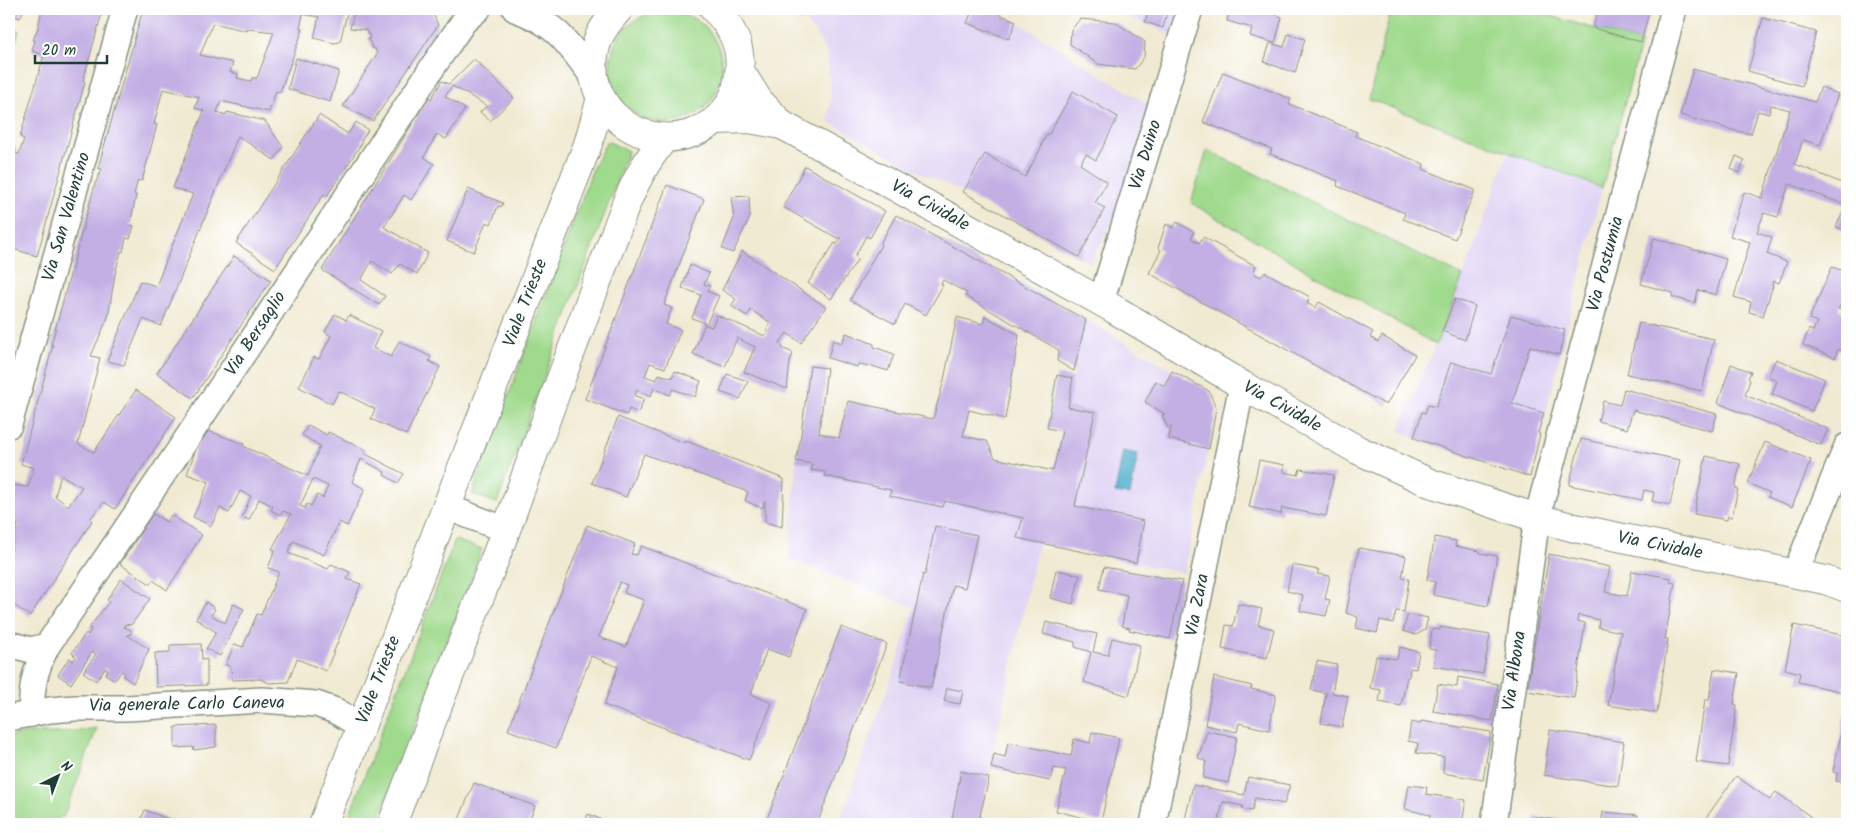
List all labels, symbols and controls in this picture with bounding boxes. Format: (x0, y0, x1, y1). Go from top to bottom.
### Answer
scale bar (35, 32, 108, 64)
text: 20 m (42, 39, 76, 63)
street label: Via Duino (1122, 116, 1170, 194)
street label: Via San Valentino (35, 149, 99, 285)
street label: Via Cividale (885, 172, 975, 240)
street label: Via Postumia (1579, 213, 1633, 315)
street label: Viale Trieste (496, 255, 556, 351)
street label: Via Bersaglio (218, 286, 294, 382)
street label: Via Cividale (1237, 373, 1327, 441)
street label: Via Cividale (1615, 524, 1705, 568)
street label: Via Zara (1178, 571, 1218, 639)
street label: Via Albona (1495, 629, 1535, 713)
street label: Viale Trieste (349, 632, 409, 728)
street label: Via generale Carlo Caneva (89, 689, 285, 721)
north arrow (32, 750, 82, 800)
text: N (55, 756, 77, 778)

